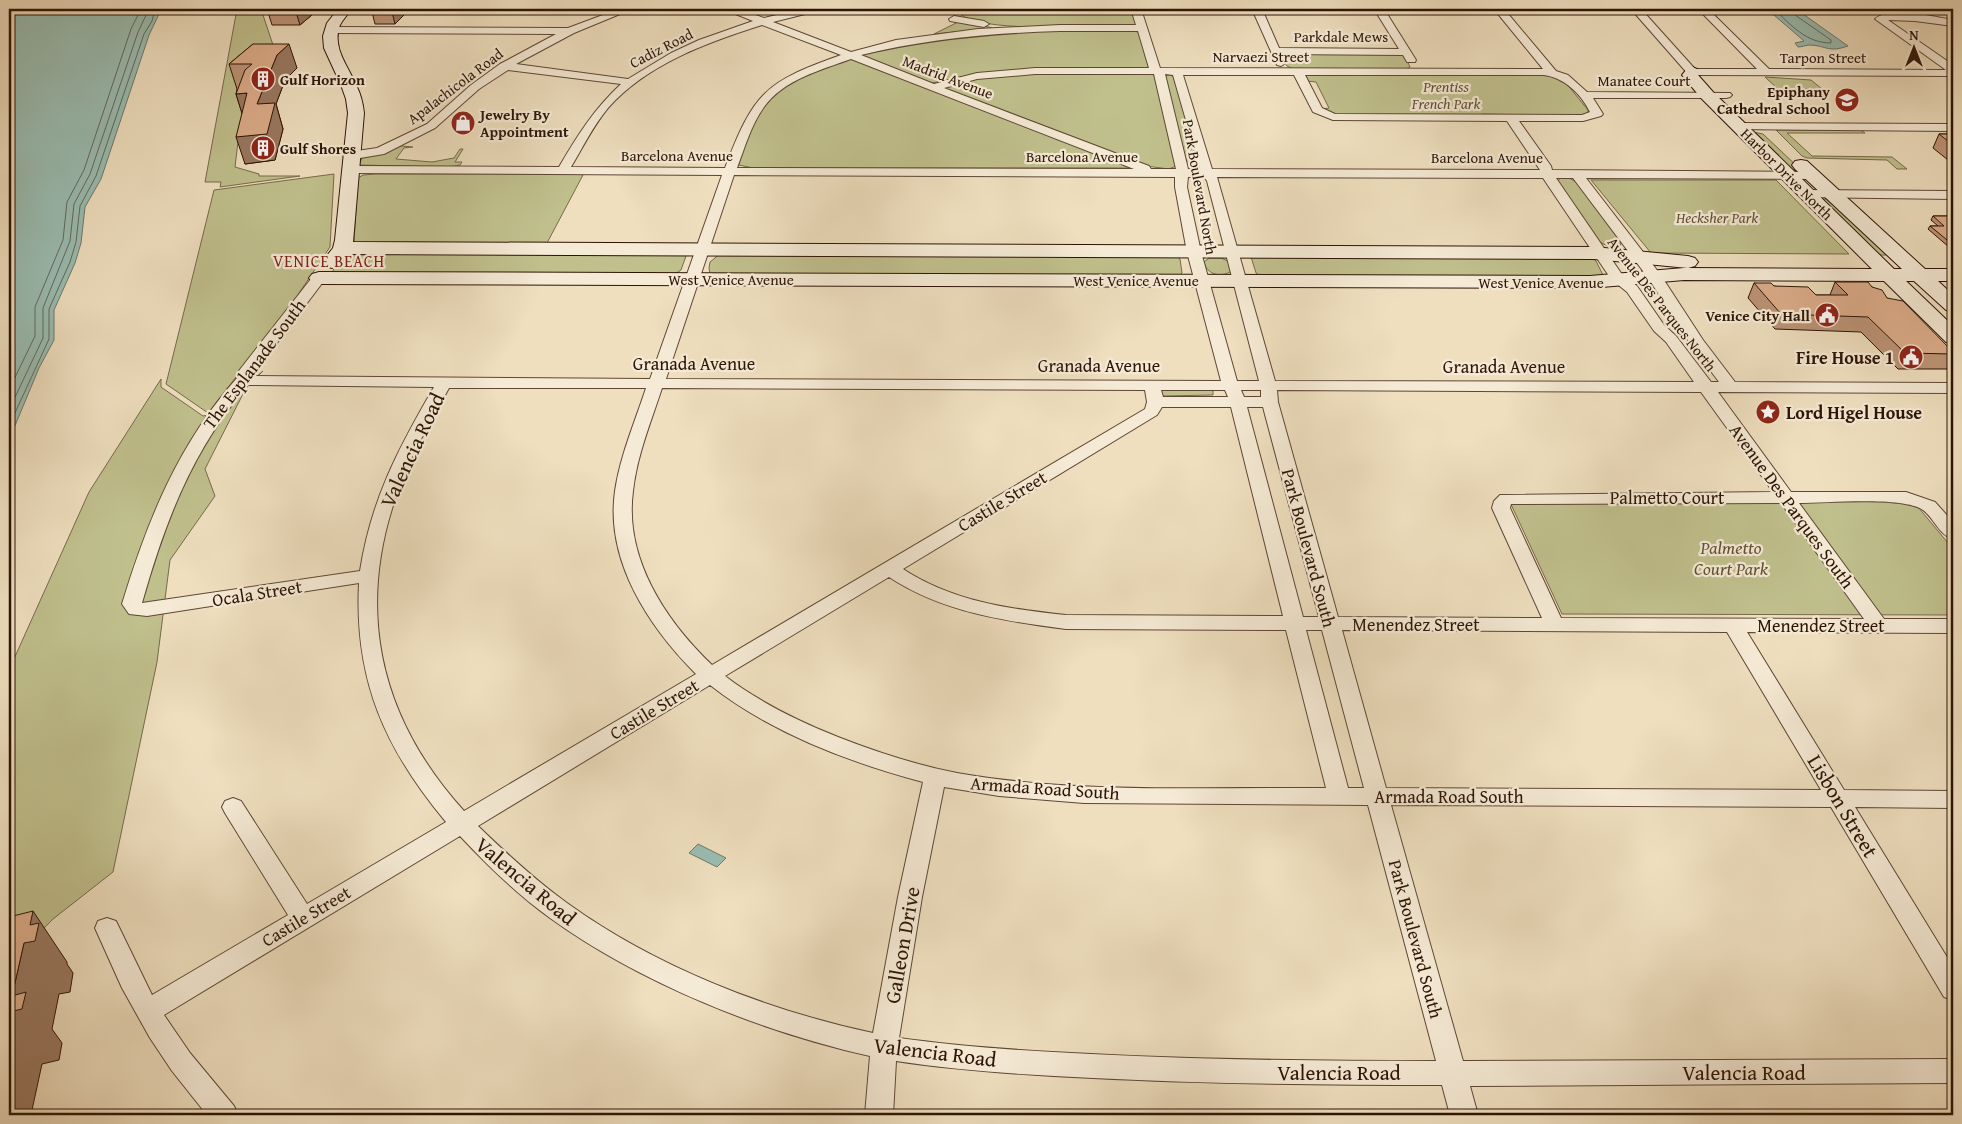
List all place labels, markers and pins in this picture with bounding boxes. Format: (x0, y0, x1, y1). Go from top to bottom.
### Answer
building icon: Gulf Horizon (250, 66, 276, 92)
place label: Gulf Horizon (280, 69, 365, 90)
place label: Epiphany Cathedral School (1717, 81, 1830, 119)
school or university icon: Epiphany Cathedral School (1834, 87, 1860, 113)
place label: Jewelry By Appointment (477, 104, 569, 142)
shop icon: Jewelry By Appointment (450, 110, 476, 136)
building icon: Gulf Shores (250, 135, 276, 161)
place label: Gulf Shores (280, 138, 356, 159)
public building icon: Venice City Hall (1814, 302, 1840, 328)
place label: Venice City Hall (1705, 305, 1810, 326)
place label: Fire House 1 (1796, 344, 1894, 371)
public building icon: Fire House 1 (1898, 344, 1924, 370)
place icon: Lord Higel House (1755, 399, 1781, 425)
place label: Lord Higel House (1786, 399, 1922, 426)

